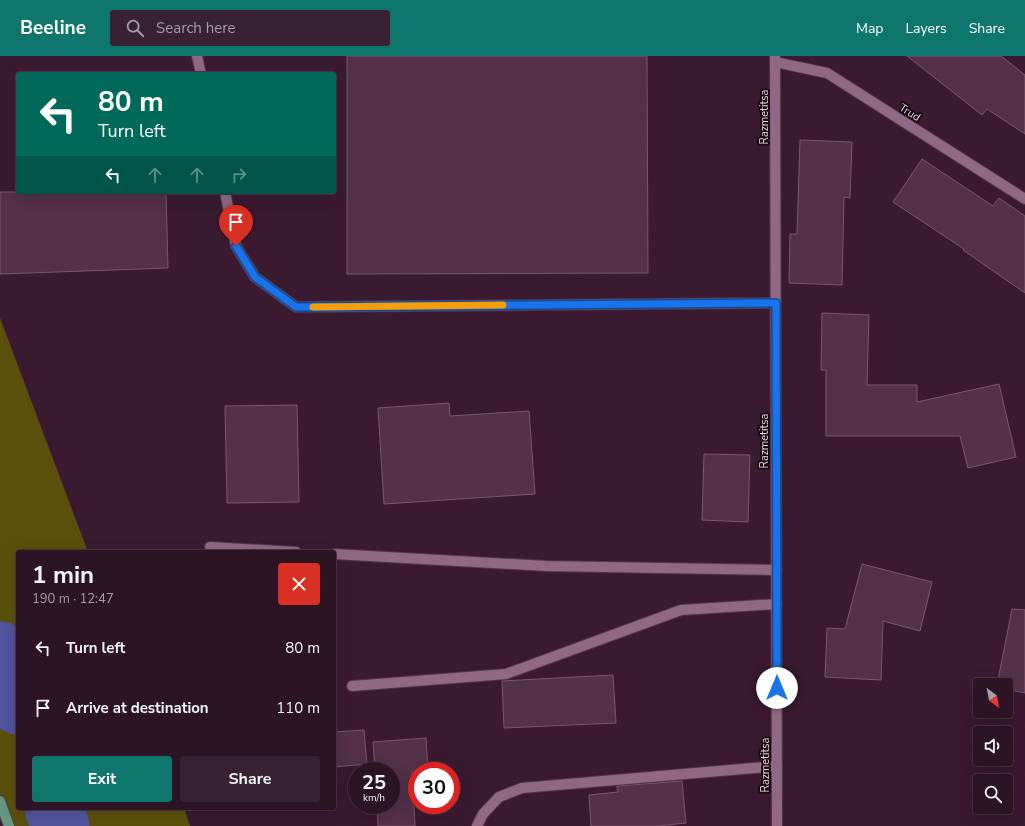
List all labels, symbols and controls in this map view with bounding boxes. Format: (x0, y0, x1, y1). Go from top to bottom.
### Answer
search box (110, 10, 390, 46)
text: Beeline (20, 15, 86, 41)
icon: search (124, 17, 146, 39)
text: Search here (156, 18, 236, 38)
text: Map (856, 19, 883, 38)
text: Layers (905, 19, 947, 38)
text: Share (969, 19, 1005, 38)
text: 80 m (98, 83, 164, 121)
icon: left (32, 88, 84, 140)
street label: Razmetitsa (757, 89, 772, 144)
street label: Trud (896, 100, 923, 125)
text: Turn left (98, 119, 166, 143)
icon: left (102, 164, 124, 186)
icon: ahead (144, 164, 166, 186)
icon: ahead (186, 164, 208, 186)
icon: right (228, 164, 250, 186)
pin (219, 205, 253, 246)
icon: arrive (225, 211, 247, 233)
street label: Razmetitsa (757, 413, 772, 468)
text: 1 min (32, 559, 94, 591)
button: close (278, 563, 320, 605)
text: 190 m · 12:47 (32, 590, 114, 608)
icon: left (32, 637, 54, 659)
text: Turn left (66, 638, 125, 658)
text: 80 m (285, 638, 320, 658)
position arrow (756, 667, 798, 709)
north arrow (973, 678, 1013, 718)
map controls (973, 678, 1013, 814)
icon: arrive (32, 697, 54, 719)
text: Arrive at destination (66, 698, 209, 718)
text: 110 m (276, 698, 320, 718)
button: sound (973, 726, 1013, 766)
street label: Razmetitsa (758, 737, 773, 792)
button: Exit (32, 756, 172, 802)
button: Share (180, 756, 320, 802)
speed limit sign: 30 (408, 762, 460, 814)
text: 25 (362, 769, 386, 796)
button: search (973, 774, 1013, 814)
text: km/h (363, 791, 385, 805)

